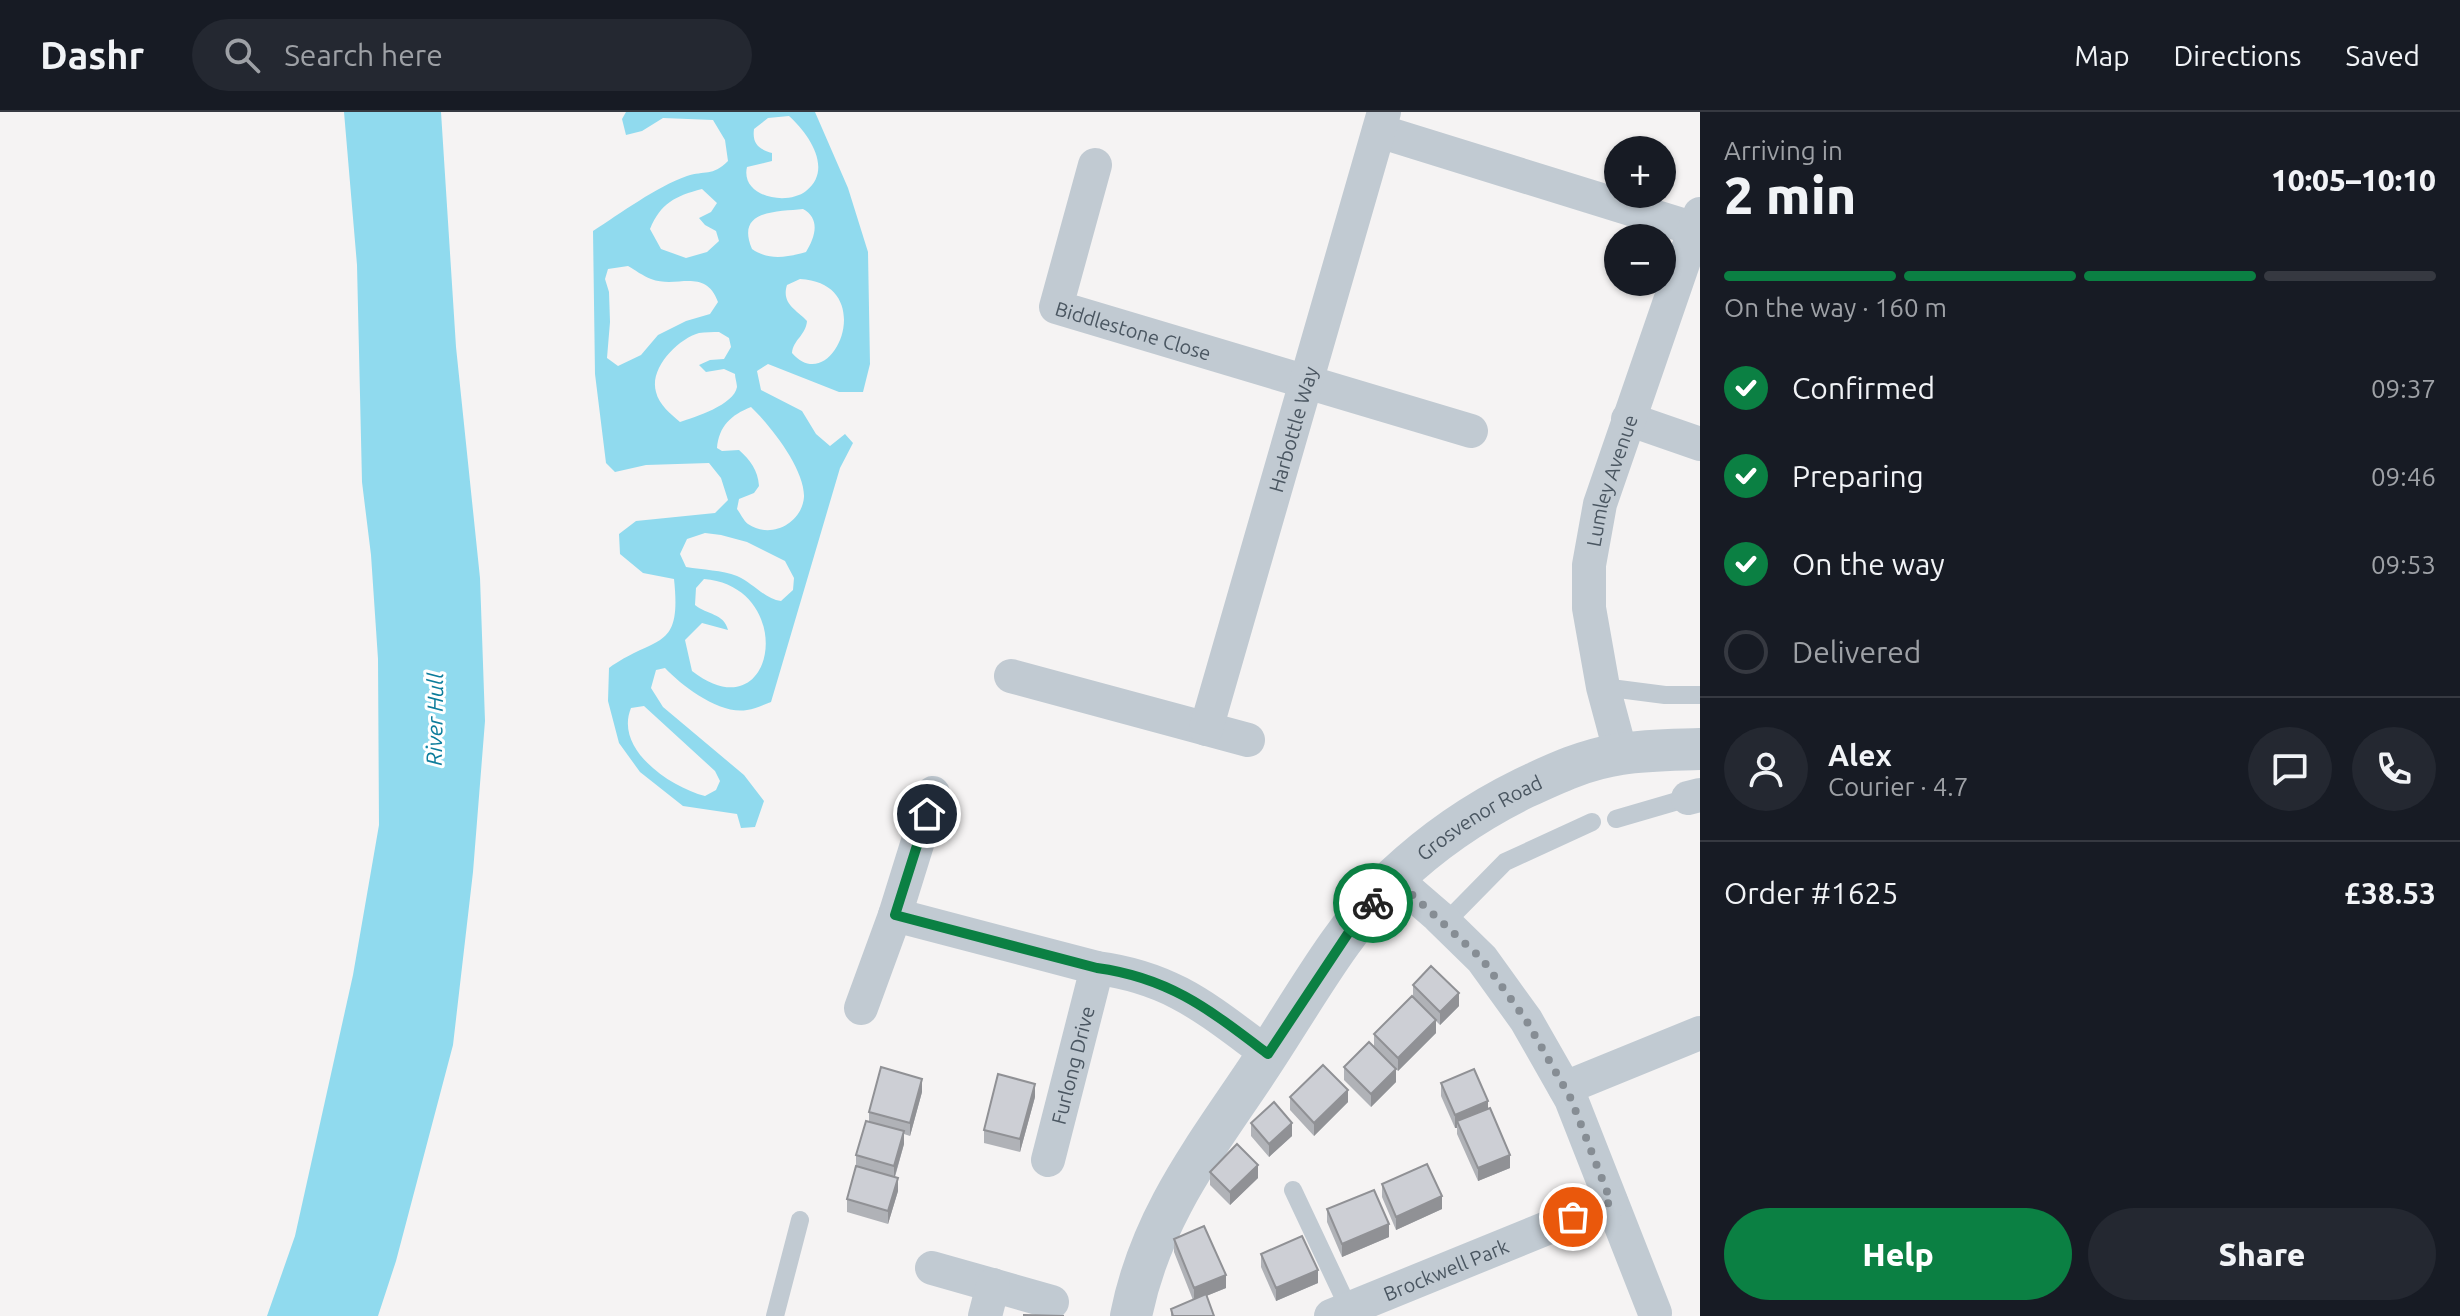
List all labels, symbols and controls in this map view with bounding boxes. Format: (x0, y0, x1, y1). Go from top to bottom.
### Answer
search box (192, 19, 752, 91)
icon: search (220, 33, 264, 77)
text: Dashr (40, 34, 144, 76)
text: Search here (284, 38, 443, 72)
text: Map (2074, 40, 2130, 71)
text: Directions (2174, 40, 2301, 71)
text: Saved (2345, 40, 2420, 71)
map controls (1604, 136, 1676, 296)
button: + (1604, 136, 1676, 208)
text: Arriving in (1724, 136, 1843, 165)
text: 10:05–10:10 (2271, 163, 2436, 197)
text: 2 min (1724, 166, 1856, 224)
button: − (1604, 224, 1676, 296)
text: On the way · 160 m (1724, 293, 1947, 322)
street label: Biddlestone Close (1053, 296, 1214, 364)
street label: Harbottle Way (1263, 363, 1322, 495)
icon: check (1724, 366, 1768, 410)
text: Confirmed (1792, 371, 1935, 405)
text: 09:37 (2371, 374, 2436, 403)
street label: Lumley Avenue (1581, 412, 1641, 548)
icon: check (1724, 454, 1768, 498)
text: Preparing (1792, 459, 1924, 493)
text: 09:46 (2371, 462, 2436, 491)
icon: check (1724, 542, 1768, 586)
text: On the way (1792, 547, 1945, 581)
text: 09:53 (2371, 550, 2436, 579)
text: Delivered (1792, 635, 1921, 669)
water label: River Hull (421, 672, 447, 766)
button: person (1724, 727, 1808, 811)
button: chat (2248, 727, 2332, 811)
button: phone (2352, 727, 2436, 811)
text: Alex (1828, 738, 1892, 772)
street label: Grosvenor Road (1412, 770, 1545, 865)
text: Courier · 4.7 (1828, 772, 1968, 801)
pin (893, 780, 961, 848)
icon: home (905, 792, 949, 836)
courier (1333, 863, 1413, 943)
text: Order #1625 (1724, 876, 1898, 910)
text: £38.53 (2344, 876, 2436, 910)
icon: bike (1351, 881, 1395, 925)
street label: Furlong Drive (1046, 1004, 1098, 1127)
pin (1539, 1183, 1607, 1251)
icon: bag (1551, 1195, 1595, 1239)
button: Help (1724, 1208, 2072, 1300)
button: Share (2088, 1208, 2436, 1300)
street label: Brockwell Park (1380, 1234, 1512, 1305)

